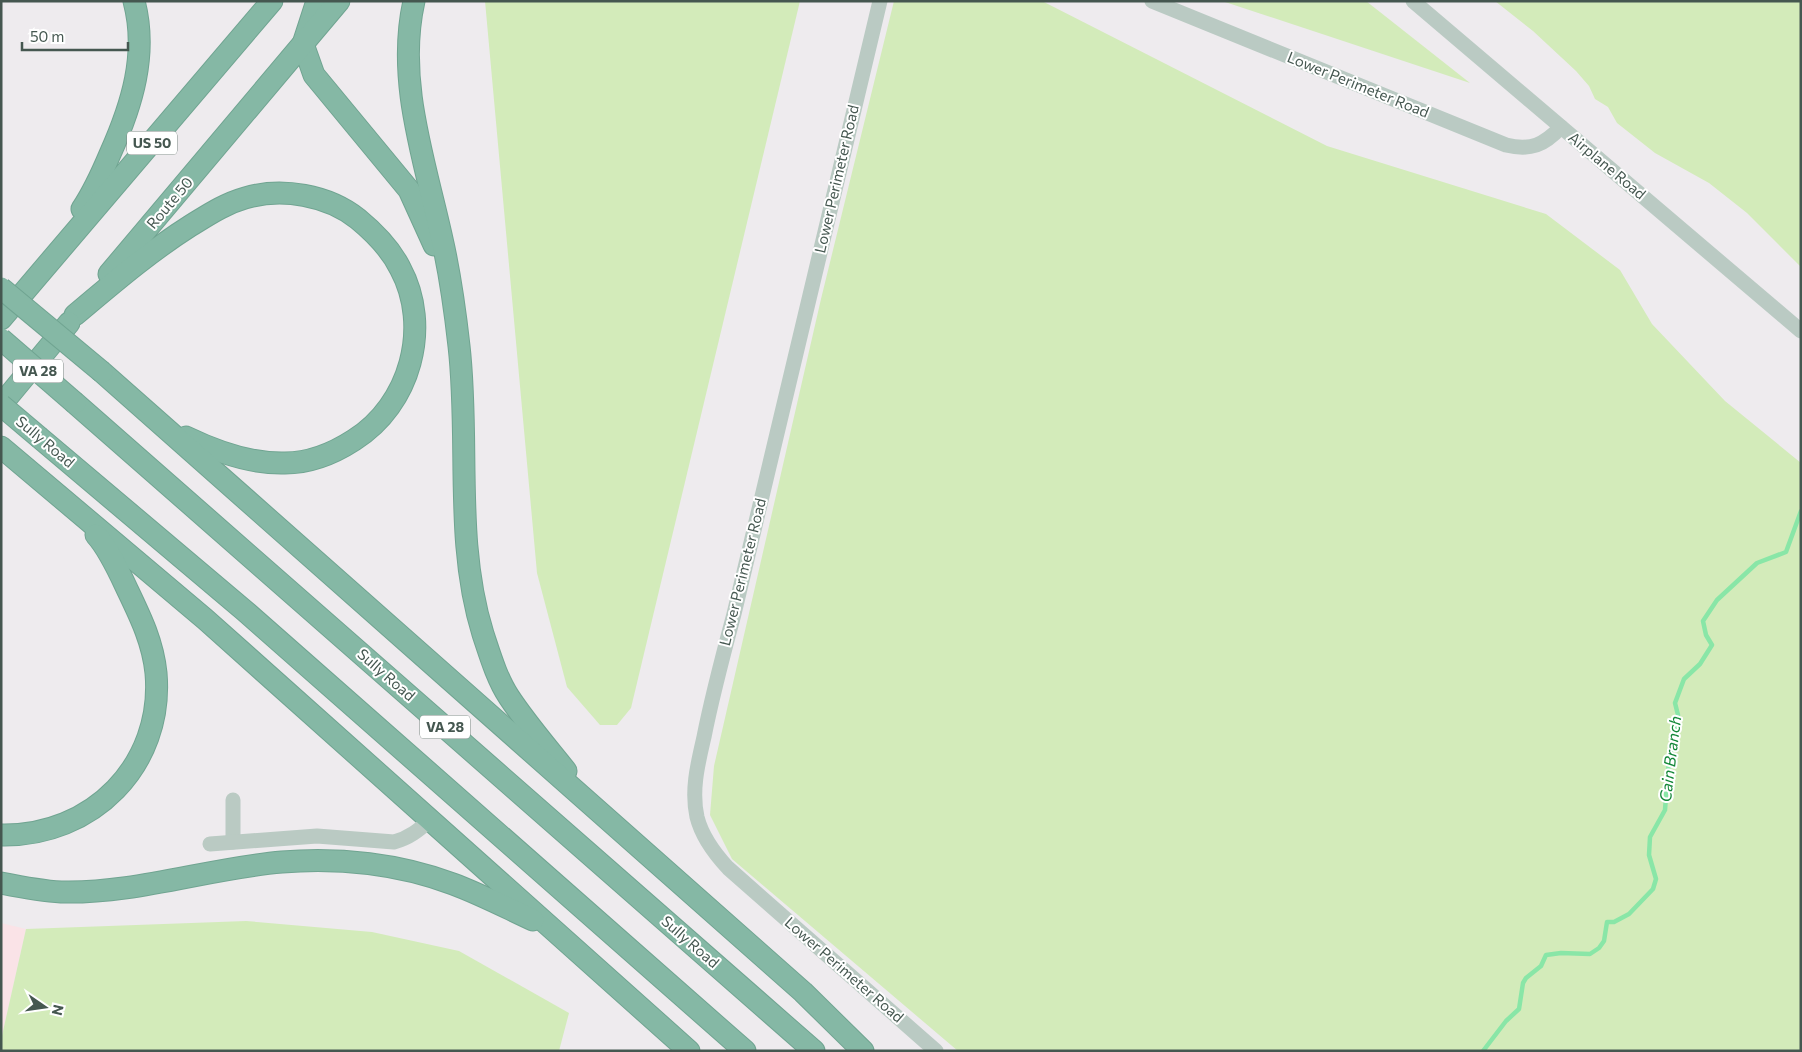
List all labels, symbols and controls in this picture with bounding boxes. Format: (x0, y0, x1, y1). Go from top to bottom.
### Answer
scale bar (22, 20, 129, 52)
text: 50 m (30, 27, 64, 45)
street label: Lower Perimeter Road (1285, 47, 1432, 121)
street label: Lower Perimeter Road (810, 103, 862, 255)
street label: Airplane Road (1565, 128, 1650, 203)
road number: US 50 (127, 132, 177, 154)
street label: Route 50 (142, 173, 196, 232)
road number: VA 28 (13, 360, 63, 382)
street label: Sully Road (13, 412, 78, 471)
street label: Lower Perimeter Road (715, 496, 769, 647)
street label: Sully Road (354, 644, 419, 704)
water label: Cain Branch (1655, 715, 1684, 803)
road number: VA 28 (420, 716, 470, 739)
street label: Sully Road (658, 911, 723, 971)
street label: Lower Perimeter Road (782, 913, 908, 1026)
north arrow (20, 982, 70, 1032)
text: N (49, 1003, 68, 1017)

